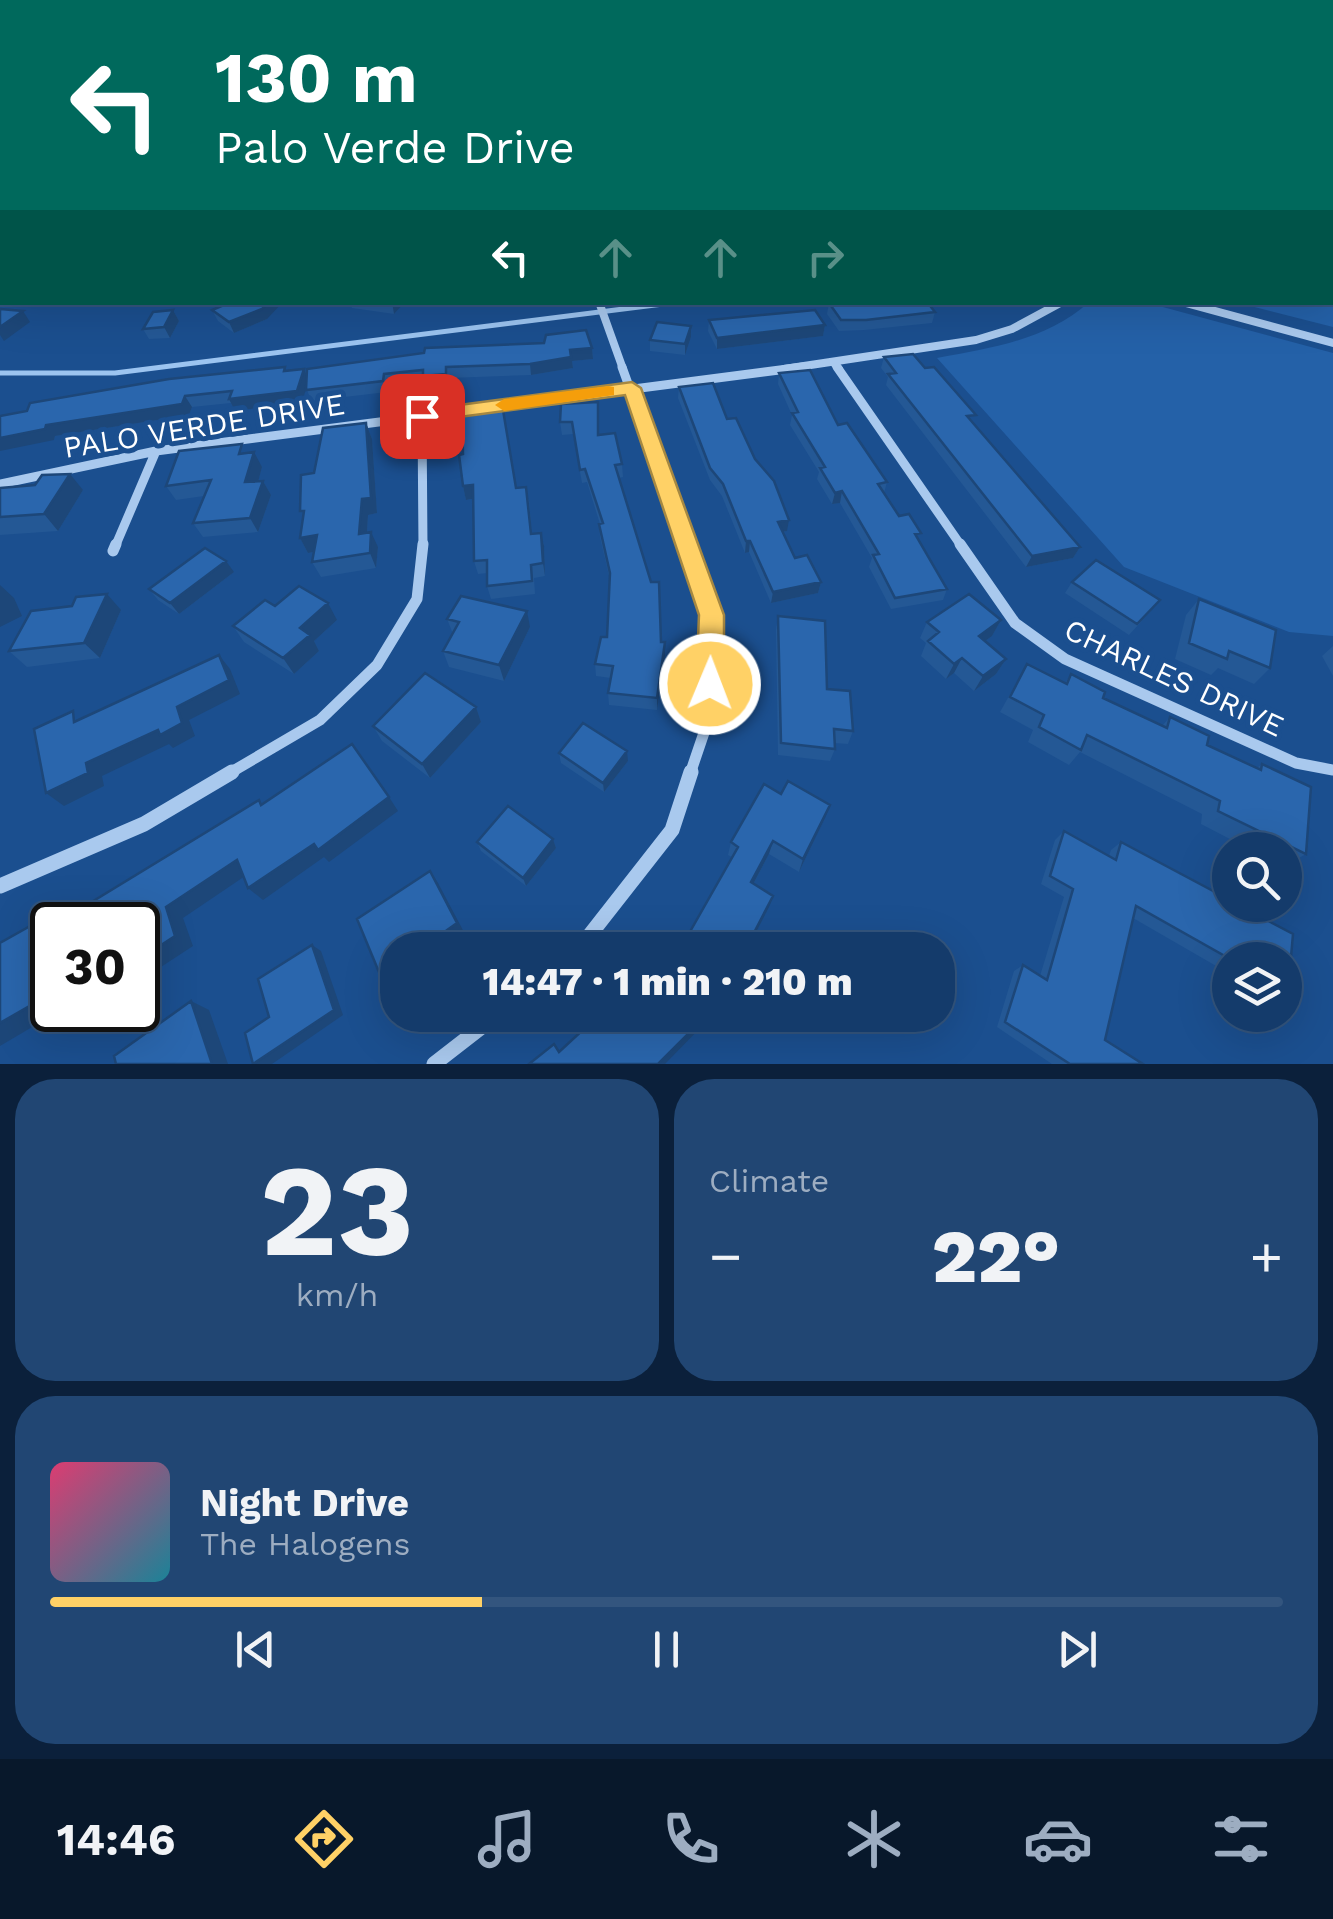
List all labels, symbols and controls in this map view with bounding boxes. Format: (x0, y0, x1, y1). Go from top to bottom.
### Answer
text: 130 m (215, 37, 418, 119)
icon: left (50, 40, 180, 170)
text: Palo Verde Drive (215, 121, 575, 174)
icon: left (483, 230, 538, 285)
icon: ahead (588, 230, 643, 285)
icon: ahead (693, 230, 748, 285)
icon: right (798, 230, 853, 285)
pin (380, 374, 465, 459)
street label: PALO VERDE DRIVE (61, 386, 347, 465)
icon: arrive (395, 389, 450, 444)
street label: CHARLES DRIVE (1059, 611, 1289, 744)
position arrow (658, 632, 762, 736)
map controls (1212, 832, 1302, 1032)
button: search (1212, 832, 1302, 922)
speed limit sign: 30 (30, 902, 160, 1032)
button: layers (1212, 942, 1302, 1032)
text: 14:47 · 1 min · 210 m (482, 960, 853, 1004)
text: 23 (260, 1134, 414, 1287)
text: Climate (709, 1162, 829, 1200)
text: 22° (932, 1212, 1060, 1300)
text: − (709, 1224, 742, 1288)
text: + (1250, 1224, 1283, 1288)
text: km/h (296, 1276, 378, 1314)
text: Night Drive (200, 1481, 409, 1525)
text: The Halogens (200, 1525, 410, 1563)
icon: previous (228, 1622, 283, 1677)
icon: pause (639, 1622, 694, 1677)
icon: next (1050, 1622, 1105, 1677)
icon: directions (289, 1804, 359, 1874)
icon: music (472, 1804, 542, 1874)
icon: phone (656, 1804, 726, 1874)
icon: climate (839, 1804, 909, 1874)
icon: car (1023, 1804, 1093, 1874)
icon: filters (1206, 1804, 1276, 1874)
text: 14:46 (57, 1813, 176, 1866)

